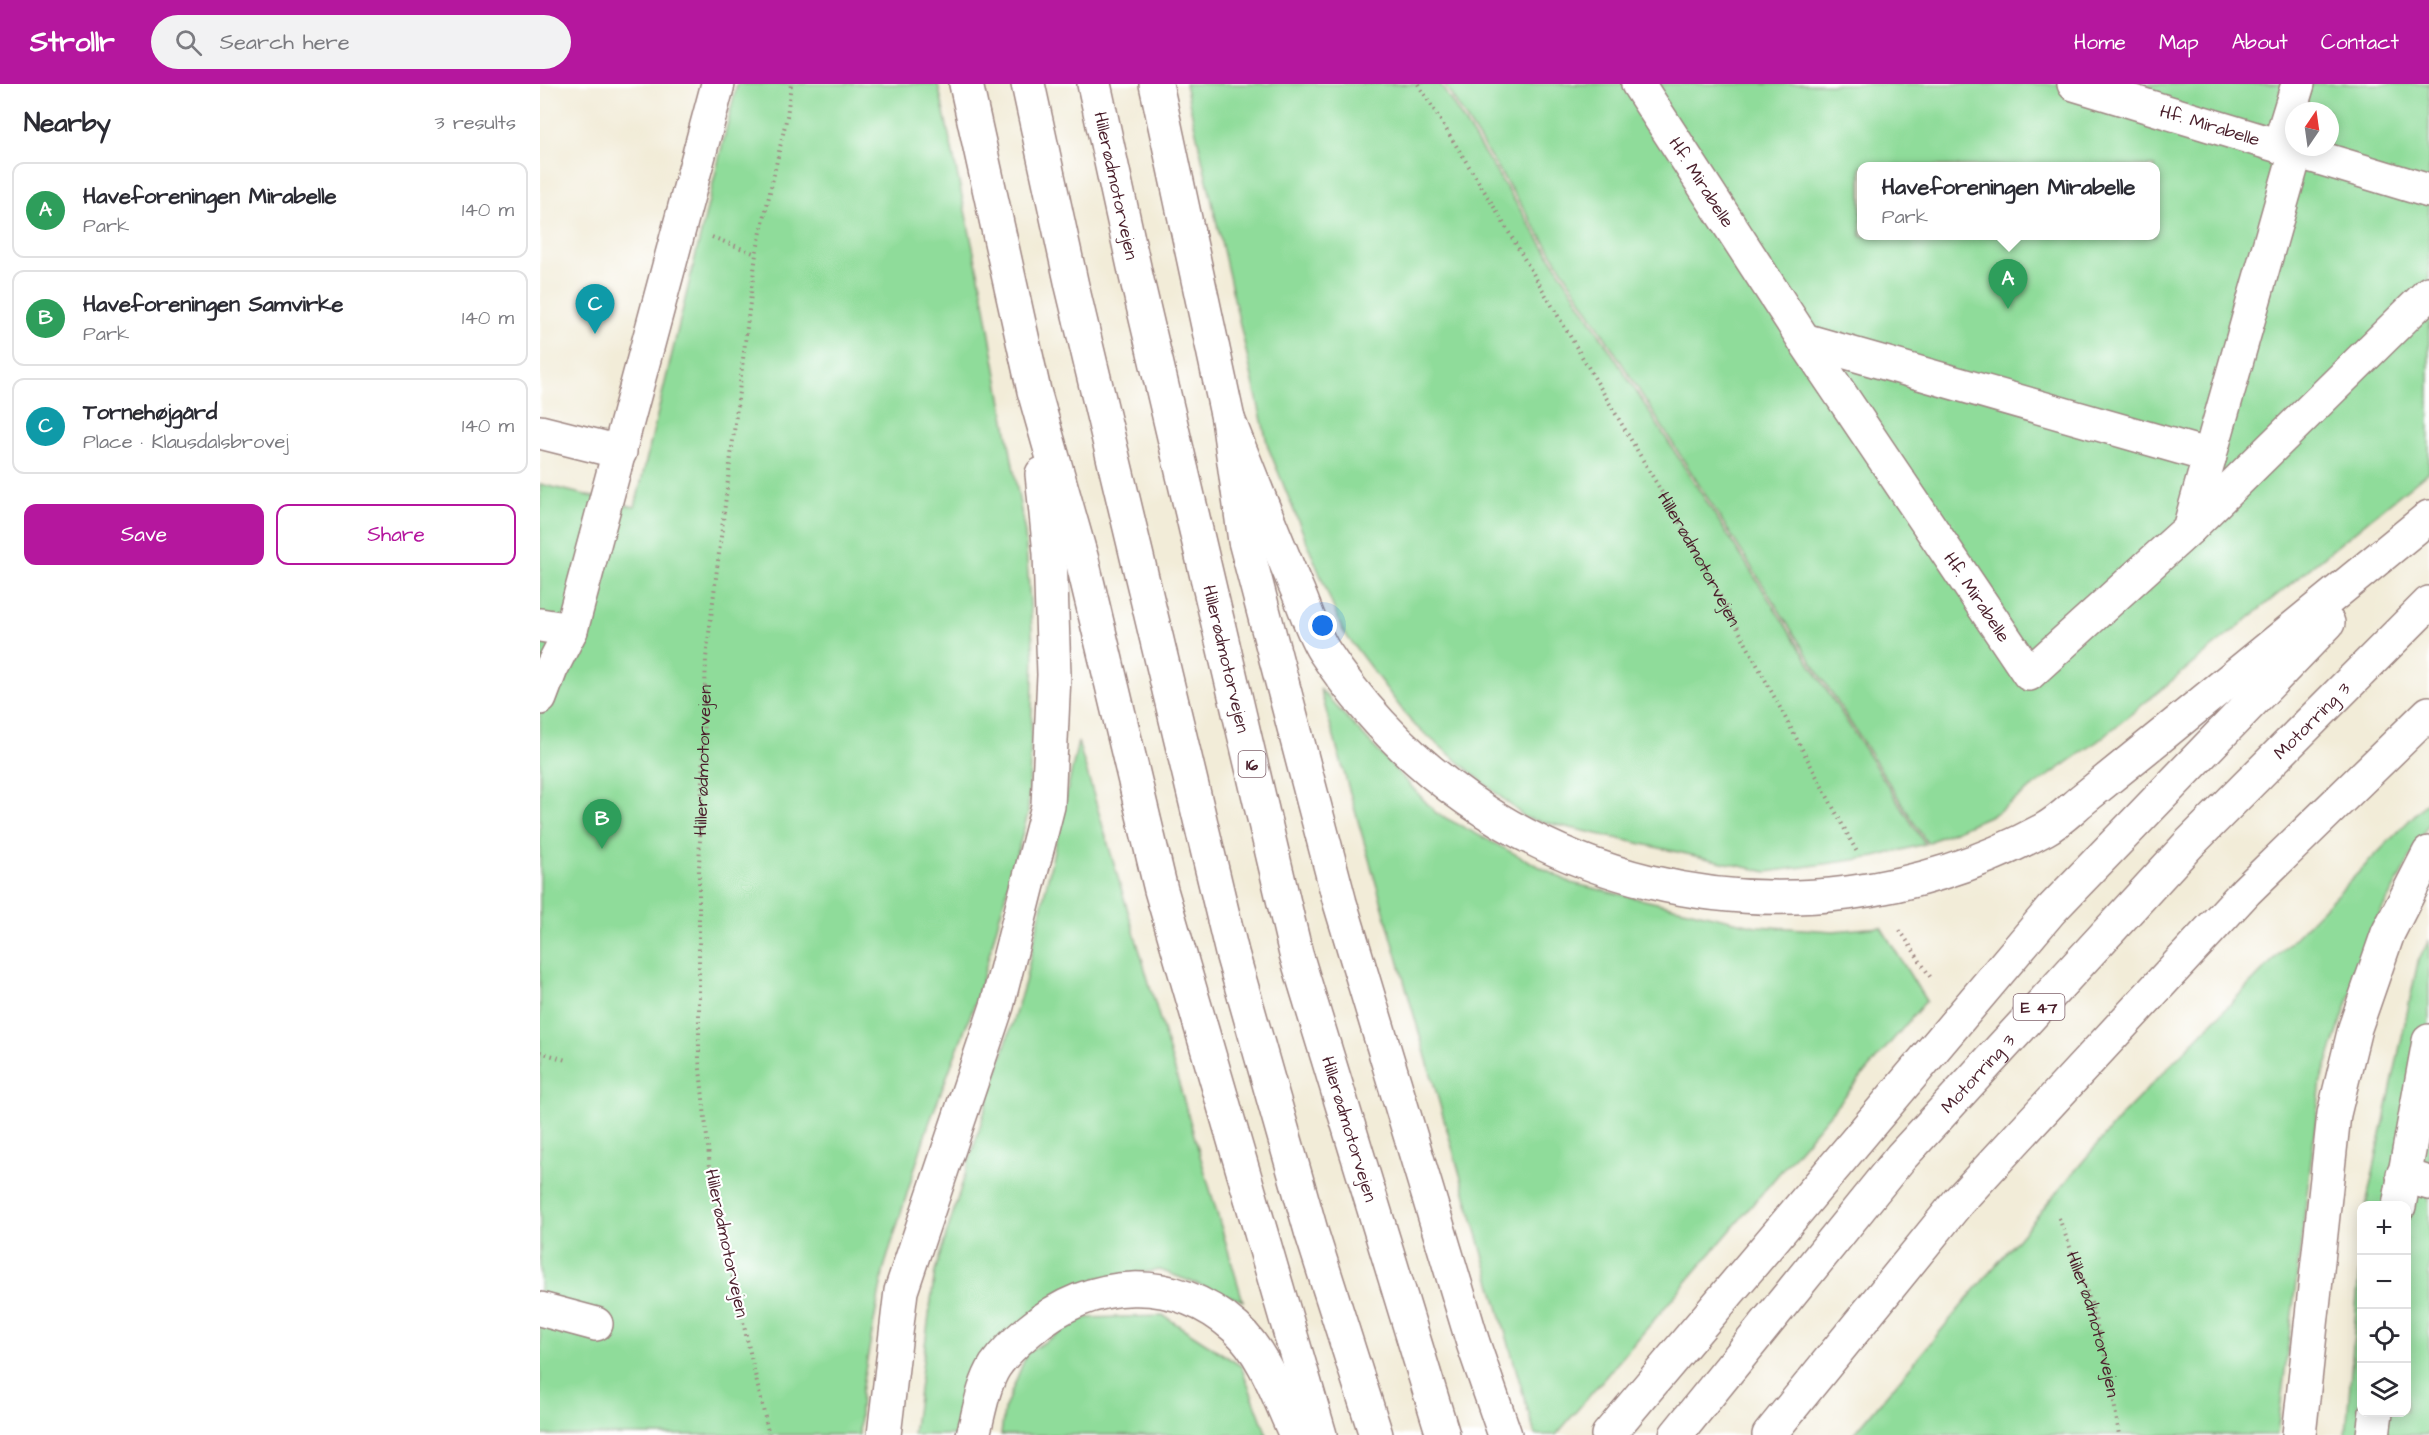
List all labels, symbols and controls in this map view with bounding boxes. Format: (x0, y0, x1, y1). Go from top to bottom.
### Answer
search box (151, 15, 571, 69)
text: Strollr (30, 23, 115, 62)
icon: search (172, 26, 205, 59)
text: Search here (220, 27, 350, 58)
text: Home (2074, 28, 2126, 57)
text: Map (2159, 28, 2199, 57)
text: About (2232, 28, 2288, 57)
text: Contact (2321, 28, 2399, 57)
street label: Hf. Mirabelle (2157, 99, 2263, 153)
north arrow (2285, 102, 2339, 156)
text: Nearby (24, 105, 111, 141)
text: 3 results (434, 109, 516, 137)
street label: Hillerødmotorvejen (1087, 109, 1144, 262)
street label: Hf. Mirabelle (1663, 132, 1740, 233)
popup (1857, 162, 2160, 240)
text: Haveforeningen Mirabelle (1882, 172, 2135, 203)
text: Haveforeningen Mirabelle (83, 181, 337, 212)
text: A (39, 196, 52, 224)
text: 140 m (462, 196, 514, 224)
text: Park (1882, 203, 1928, 231)
text: Park (83, 212, 129, 240)
pin: A (1988, 260, 2028, 309)
pin: C (576, 284, 614, 334)
text: Haveforeningen Samvirke (83, 289, 343, 320)
text: B (38, 304, 53, 332)
text: 140 m (462, 304, 514, 332)
text: Park (83, 320, 129, 348)
text: Tornehøjgård (83, 397, 217, 428)
text: C (38, 412, 53, 440)
text: 140 m (462, 412, 514, 440)
text: Place · Klausdalsbrovej (83, 428, 289, 456)
street label: Hillerødmotorvejen (1651, 487, 1746, 631)
button: Save (24, 504, 264, 565)
button: Share (276, 504, 516, 565)
street label: Hf. Mirabelle (1937, 547, 2016, 647)
street label: Hillerødmotorvejen (1196, 583, 1255, 735)
your location (1308, 611, 1337, 640)
street label: Motorring 3 (2268, 677, 2356, 765)
street label: Hillerødmotorvejen (688, 684, 718, 836)
road number: 16 (1238, 751, 1266, 777)
pin: B (582, 800, 622, 849)
road number: E 47 (2014, 994, 2064, 1020)
street label: Motorring 3 (1935, 1029, 2021, 1119)
street label: Hillerødmotorvejen (1315, 1053, 1383, 1205)
street label: Hillerødmotorvejen (699, 1167, 754, 1319)
map controls (2357, 1201, 2411, 1417)
button: + (2357, 1201, 2411, 1255)
street label: Hillerødmotorvejen (2060, 1248, 2125, 1399)
button: − (2357, 1255, 2411, 1309)
button: locate (2357, 1309, 2411, 1363)
button: layers (2357, 1363, 2411, 1417)

